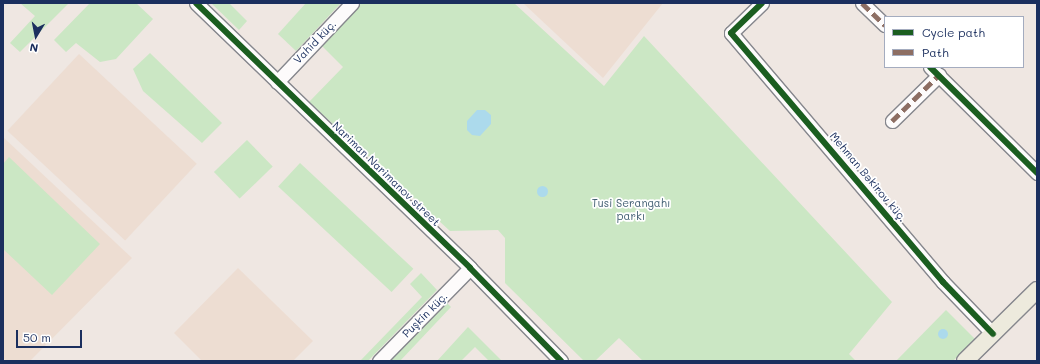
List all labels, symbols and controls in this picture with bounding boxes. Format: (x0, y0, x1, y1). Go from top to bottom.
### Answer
north arrow (16, 16, 56, 56)
legend (884, 16, 1024, 68)
street label: Vahid küç. (291, 17, 339, 67)
text: Cycle path (922, 24, 985, 40)
text: N (28, 40, 39, 56)
text: Path (922, 44, 949, 60)
street label: Nariman Narimanov street (329, 119, 443, 229)
street label: Mehman Bəkirov küç. (827, 130, 909, 224)
park label: Tusi Serangahı parkı (592, 197, 670, 223)
street label: Puşkin küç. (400, 290, 450, 340)
scale bar (18, 322, 84, 348)
text: 50 m (23, 329, 51, 345)

